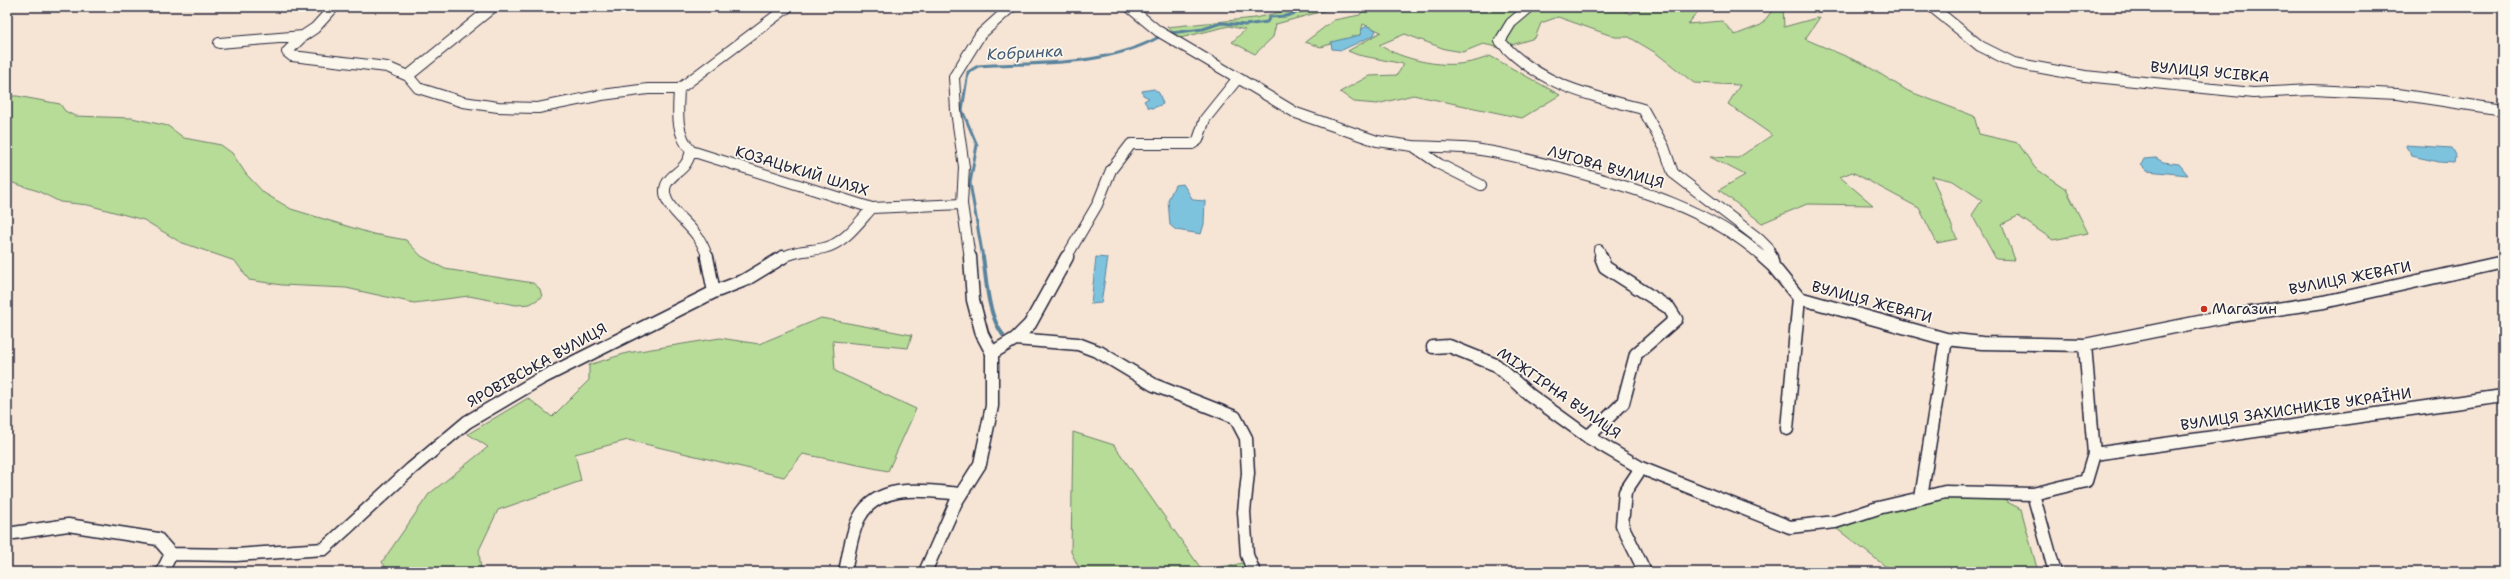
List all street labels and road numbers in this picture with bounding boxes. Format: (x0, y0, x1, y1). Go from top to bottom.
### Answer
street label: ВУЛИЦЯ УСІВКА (2150, 57, 2271, 87)
street label: КОЗАЦЬКИЙ ШЛЯХ (733, 140, 872, 201)
street label: ЛУГОВА ВУЛИЦЯ (1545, 141, 1667, 193)
street label: ВУЛИЦЯ ЖЕВАГИ (2287, 256, 2413, 300)
street label: ВУЛИЦЯ ЖЕВАГИ (1809, 276, 1935, 328)
street label: ЯРОВІВСЬКА ВУЛИЦЯ (464, 318, 610, 412)
street label: МІЖГІРНА ВУЛИЦЯ (1493, 343, 1625, 443)
street label: ВУЛИЦЯ ЗАХИСНИКІВ УКРАЇНИ (2179, 383, 2413, 435)

